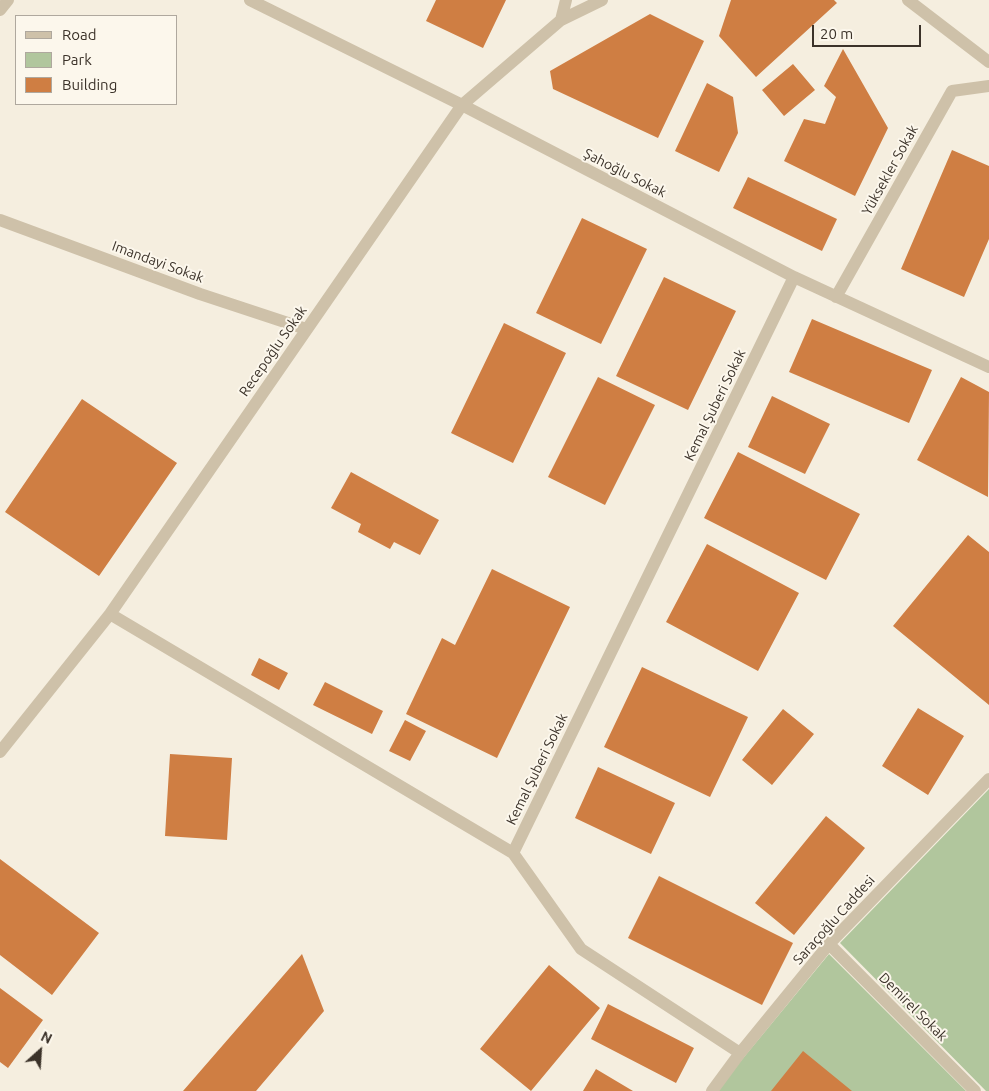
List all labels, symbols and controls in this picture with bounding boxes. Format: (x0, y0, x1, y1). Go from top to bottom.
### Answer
legend (15, 15, 178, 105)
scale bar (814, 15, 923, 47)
text: 20 m (820, 25, 853, 42)
text: Road (62, 26, 97, 43)
text: Park (62, 51, 92, 68)
text: Building (62, 76, 117, 93)
street label: Yüksekler Sokak (858, 122, 922, 218)
street label: Şahoğlu Sokak (581, 145, 669, 201)
street label: Imandayi Sokak (110, 238, 206, 286)
street label: Recepoğlu Sokak (236, 302, 310, 400)
street label: Kemal Şuberi Sokak (681, 346, 749, 464)
street label: Kemal Şuberi Sokak (503, 710, 571, 828)
street label: Saraçoğlu Caddesi (790, 872, 878, 968)
street label: Demirel Sokak (875, 969, 951, 1045)
north arrow (15, 1026, 65, 1076)
text: N (38, 1028, 55, 1047)

